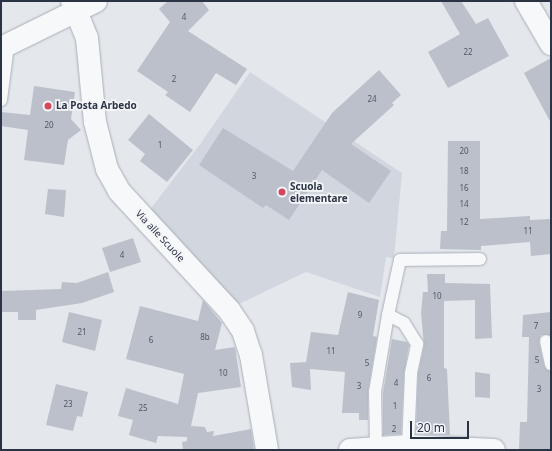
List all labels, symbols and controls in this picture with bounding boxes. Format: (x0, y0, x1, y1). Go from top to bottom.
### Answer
house number: 4 (182, 12, 186, 22)
house number: 22 (463, 47, 473, 57)
house number: 2 (172, 74, 176, 84)
house number: 24 (367, 94, 377, 104)
place label: La Posta Arbedo (56, 100, 137, 112)
marker: La Posta Arbedo (43, 101, 53, 111)
house number: 20 (44, 120, 54, 130)
house number: 1 (158, 140, 162, 150)
house number: 20 (459, 146, 469, 156)
house number: 18 (459, 166, 469, 176)
house number: 3 (252, 171, 256, 181)
place label: Scuola elementare (290, 180, 348, 204)
house number: 16 (459, 183, 469, 193)
marker: Scuola elementare (277, 187, 287, 197)
house number: 14 (459, 199, 469, 209)
street label: Via alle Scuole (133, 208, 187, 264)
house number: 12 (459, 217, 469, 227)
house number: 11 (523, 226, 533, 236)
house number: 4 (120, 250, 124, 260)
house number: 10 (432, 291, 442, 301)
house number: 9 (358, 310, 362, 320)
house number: 7 (534, 321, 538, 331)
house number: 21 (77, 327, 87, 337)
house number: 8b (200, 332, 210, 342)
house number: 6 (149, 335, 153, 345)
house number: 11 (326, 346, 336, 356)
house number: 5 (535, 355, 539, 365)
house number: 5 (365, 358, 369, 368)
house number: 10 (218, 368, 228, 378)
house number: 6 (427, 373, 431, 383)
house number: 4 (394, 378, 398, 388)
house number: 3 (357, 381, 361, 391)
house number: 3 (537, 384, 541, 394)
house number: 23 (63, 399, 73, 409)
house number: 1 (393, 401, 397, 411)
house number: 25 (138, 403, 148, 413)
scale bar (412, 413, 471, 439)
text: 20 m (417, 419, 445, 436)
house number: 2 (392, 424, 396, 434)

